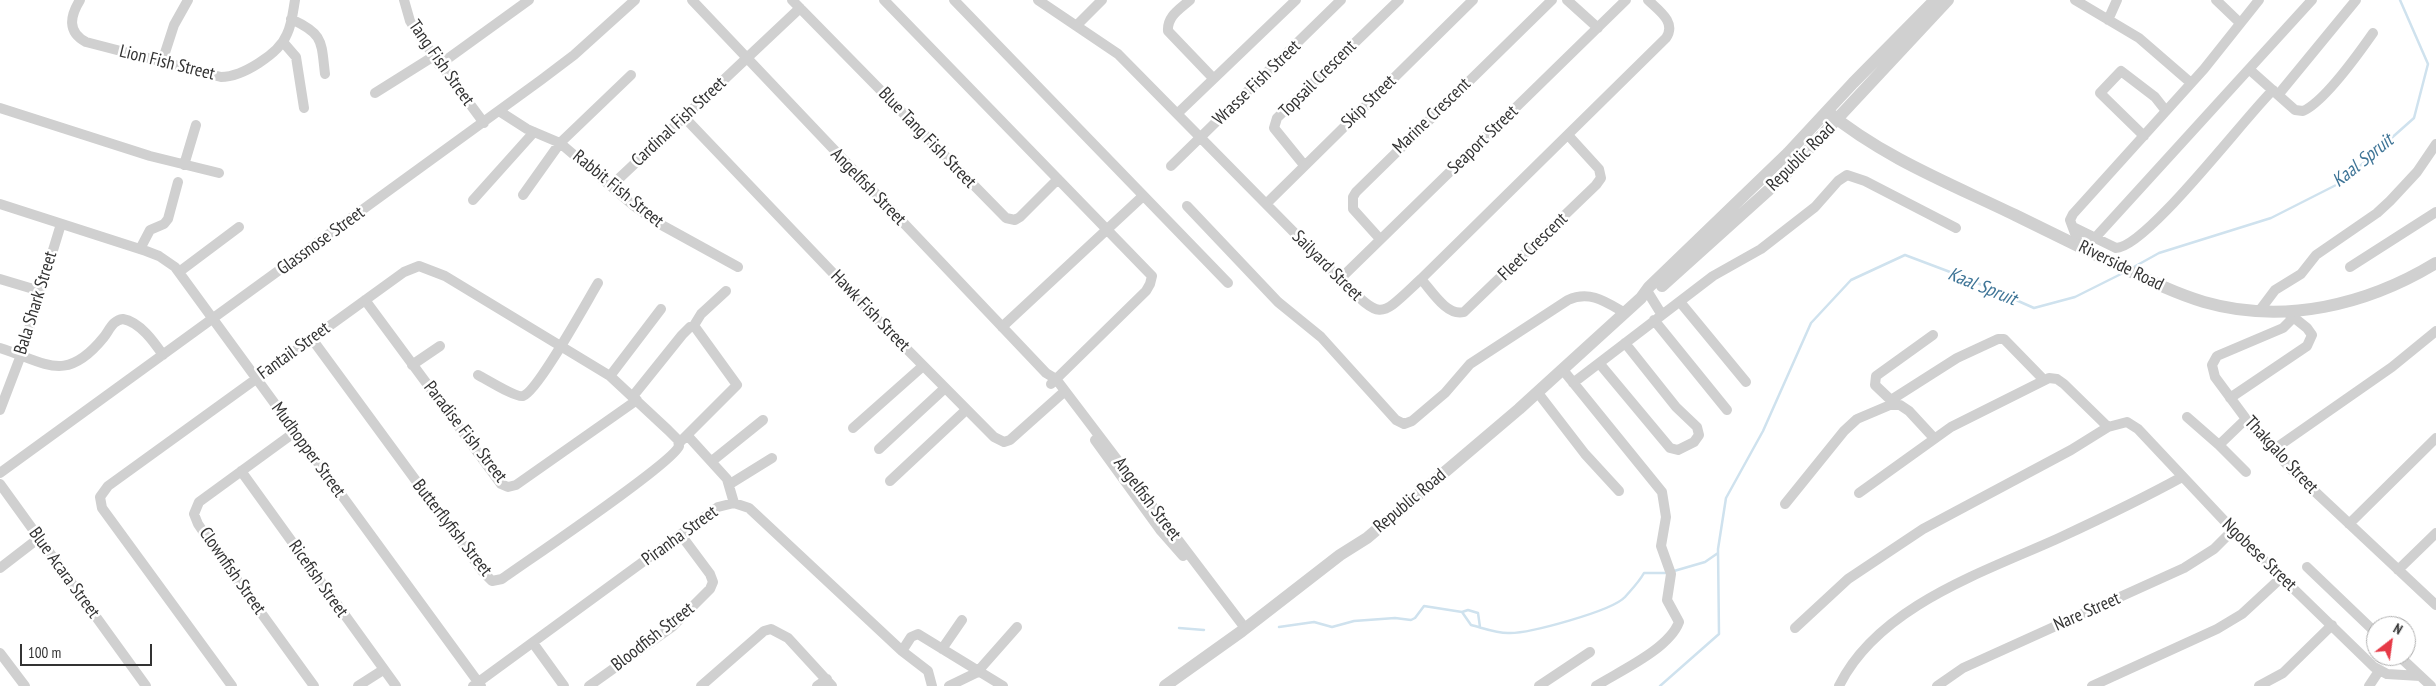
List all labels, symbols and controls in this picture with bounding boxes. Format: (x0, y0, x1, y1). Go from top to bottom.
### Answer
street label: Tang Fish Street (404, 16, 478, 110)
street label: Wrasse Fish Street (1209, 36, 1305, 130)
street label: Topsail Crescent (1275, 36, 1361, 122)
street label: Lion Fish Street (117, 41, 217, 85)
street label: Skip Street (1337, 71, 1401, 133)
street label: Cardinal Fish Street (627, 73, 731, 171)
street label: Marine Crescent (1389, 74, 1475, 158)
street label: Blue Tang Fish Street (874, 83, 980, 193)
street label: Seaport Street (1443, 101, 1523, 179)
street label: Republic Road (1762, 118, 1840, 196)
water label: Kaal Spruit (2328, 130, 2398, 192)
street label: Angelfish Street (826, 144, 910, 230)
street label: Rabbit Fish Street (568, 146, 668, 232)
street label: Glassnose Street (273, 202, 369, 280)
street label: Fleet Crescent (1494, 209, 1572, 285)
street label: Sailyard Street (1287, 226, 1367, 306)
street label: Riverside Road (2075, 236, 2167, 296)
street label: Bala Shark Street (10, 249, 62, 357)
water label: Kaal Spruit (1944, 263, 2020, 311)
street label: Hawk Fish Street (826, 266, 914, 356)
street label: Fantail Street (254, 318, 334, 384)
street label: Paradise Fish Street (419, 377, 511, 487)
street label: Mudhopper Street (266, 398, 350, 502)
street label: Thakgalo Street (2240, 412, 2322, 498)
street label: Angelfish Street (1109, 453, 1185, 545)
street label: Republic Road (1369, 464, 1451, 538)
street label: Butterflyfish Street (408, 475, 496, 581)
street label: Piranha Street (638, 501, 722, 571)
street label: Ngobese Street (2217, 514, 2301, 596)
street label: Blue Acara Street (24, 523, 104, 623)
street label: Clownfish Street (194, 523, 270, 619)
street label: Ricefish Street (284, 536, 352, 622)
street label: Nare Street (2050, 588, 2124, 636)
street label: Bloodfish Street (607, 598, 699, 676)
north arrow (2366, 616, 2416, 666)
text: N (2390, 619, 2406, 639)
scale bar (22, 634, 155, 666)
text: 100 m (28, 643, 61, 662)

